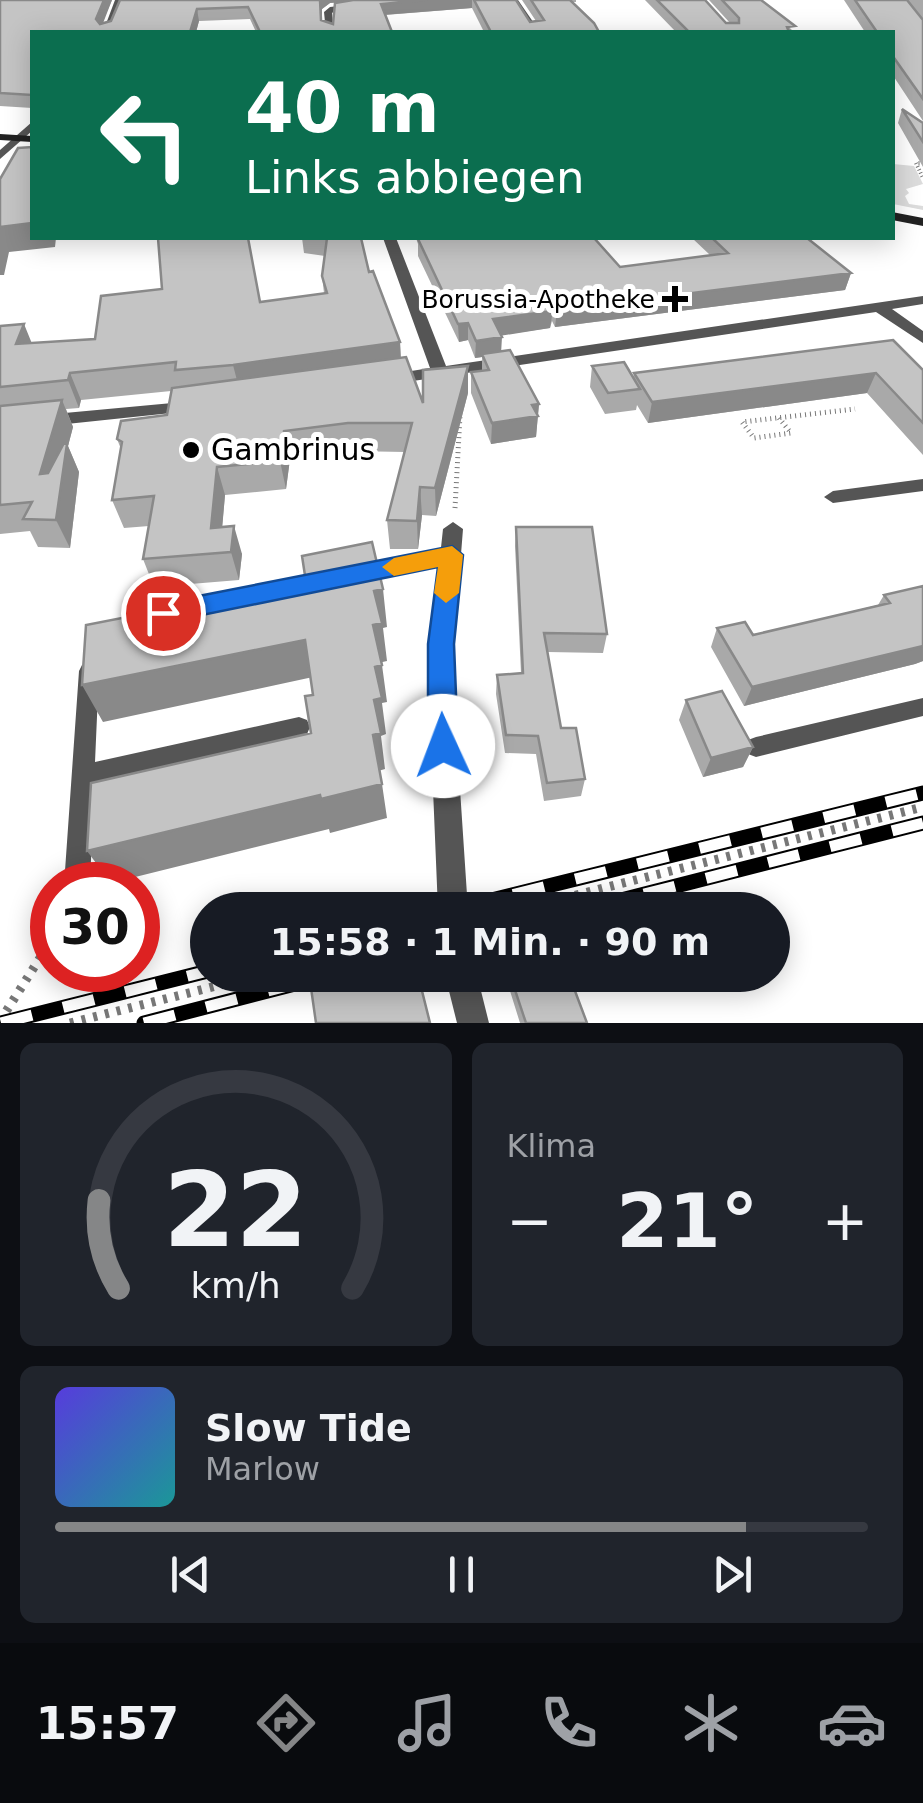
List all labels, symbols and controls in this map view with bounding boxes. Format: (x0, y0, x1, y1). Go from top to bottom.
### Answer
text: 40 m (245, 67, 440, 149)
icon: left (80, 70, 210, 200)
text: Links abbiegen (245, 151, 585, 204)
place label: Borussia-Apotheke (421, 285, 655, 314)
marker: Borussia-Apotheke (664, 288, 686, 310)
place label: Gambrinus (211, 432, 375, 467)
marker: Gambrinus (180, 439, 202, 461)
pin (121, 571, 206, 656)
icon: arrive (136, 586, 191, 641)
position arrow (391, 694, 495, 798)
speed limit sign: 30 (30, 862, 160, 992)
text: 15:58 · 1 Min. · 90 m (270, 920, 710, 964)
text: Klima (507, 1127, 596, 1165)
text: 22 (163, 1149, 308, 1271)
text: 21° (616, 1177, 758, 1265)
text: − (507, 1189, 553, 1253)
text: + (822, 1189, 868, 1253)
text: km/h (191, 1265, 281, 1306)
text: Slow Tide (205, 1406, 412, 1450)
text: Marlow (205, 1450, 320, 1488)
icon: previous (163, 1547, 218, 1602)
icon: pause (434, 1547, 489, 1602)
icon: next (705, 1547, 760, 1602)
icon: directions (251, 1688, 321, 1758)
icon: music (392, 1688, 462, 1758)
icon: phone (534, 1688, 604, 1758)
icon: climate (676, 1688, 746, 1758)
icon: car (817, 1688, 887, 1758)
text: 15:57 (36, 1697, 179, 1750)

